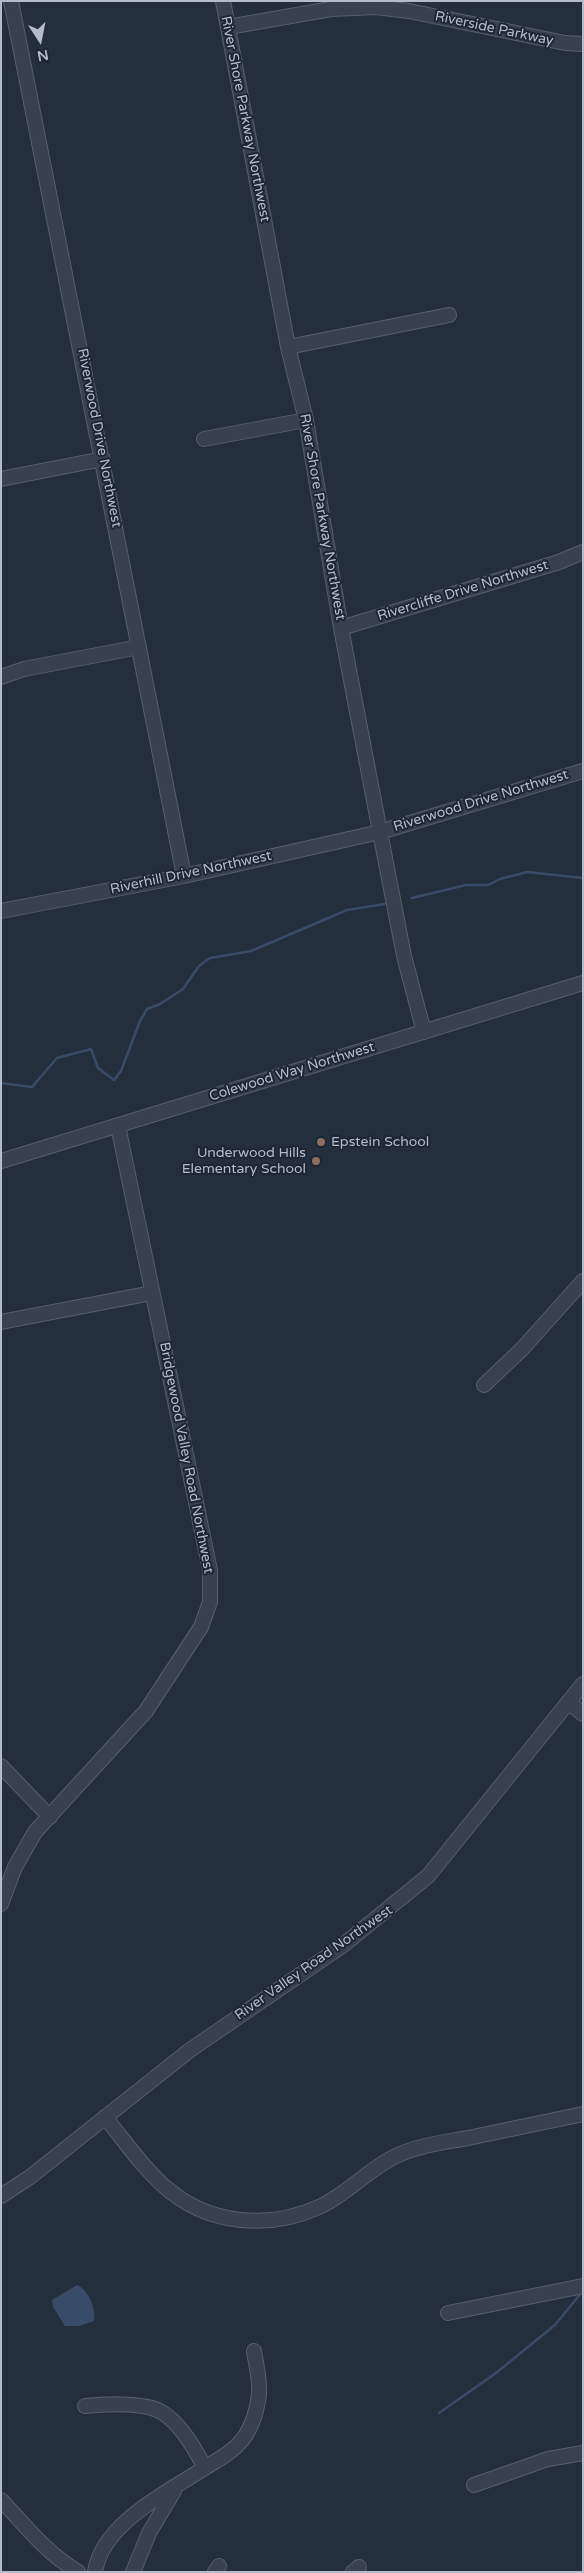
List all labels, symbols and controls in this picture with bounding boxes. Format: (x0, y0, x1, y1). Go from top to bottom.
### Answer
street label: Riverside Parkway (433, 8, 555, 50)
north arrow (15, 15, 65, 65)
street label: River Shore Parkway Northwest (217, 15, 273, 223)
text: N (36, 46, 50, 65)
street label: Riverwood Drive Northwest (73, 347, 125, 529)
street label: River Shore Parkway Northwest (296, 412, 348, 622)
street label: Rivercliffe Drive Northwest (375, 557, 551, 625)
street label: Riverwood Drive Northwest (391, 766, 571, 836)
street label: Riverhill Drive Northwest (109, 848, 273, 898)
street label: Colewood Way Northwest (207, 1039, 377, 1105)
place label: Epstein School (331, 1134, 429, 1150)
marker: Epstein School (315, 1136, 327, 1148)
place label: Underwood Hills Elementary School (182, 1145, 306, 1178)
marker: Underwood Hills Elementary School (310, 1155, 322, 1167)
street label: Bridgewood Valley Road Northwest (155, 1341, 217, 1575)
street label: River Valley Road Northwest (232, 1902, 396, 2024)

